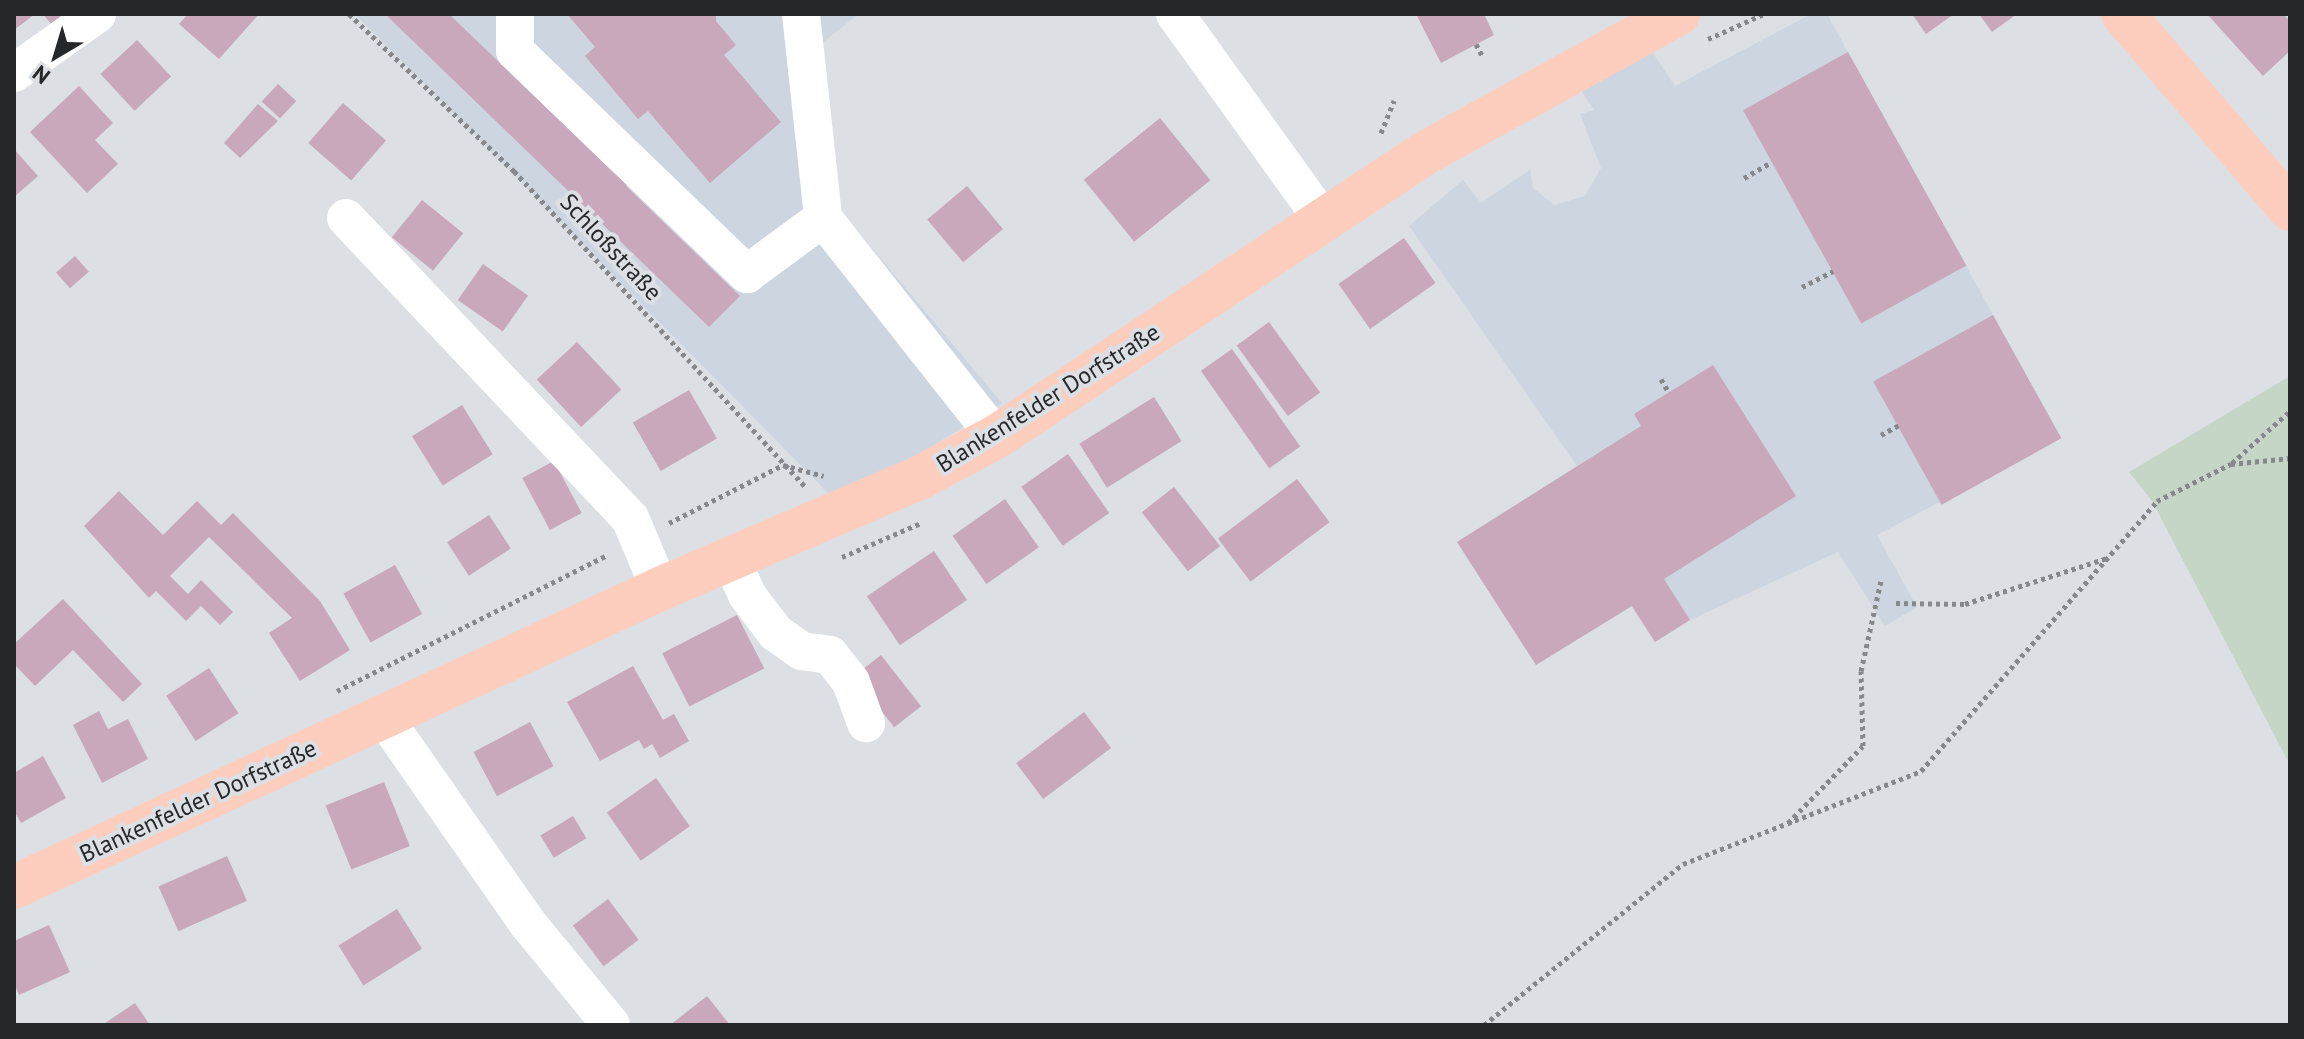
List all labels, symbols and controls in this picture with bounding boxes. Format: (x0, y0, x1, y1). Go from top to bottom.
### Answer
north arrow (16, 16, 96, 96)
text: N (27, 59, 56, 90)
street label: Schloßstraße (554, 188, 668, 306)
street label: Blankenfelder Dorfstraße (931, 317, 1165, 479)
street label: Blankenfelder Dorfstraße (75, 733, 321, 869)

